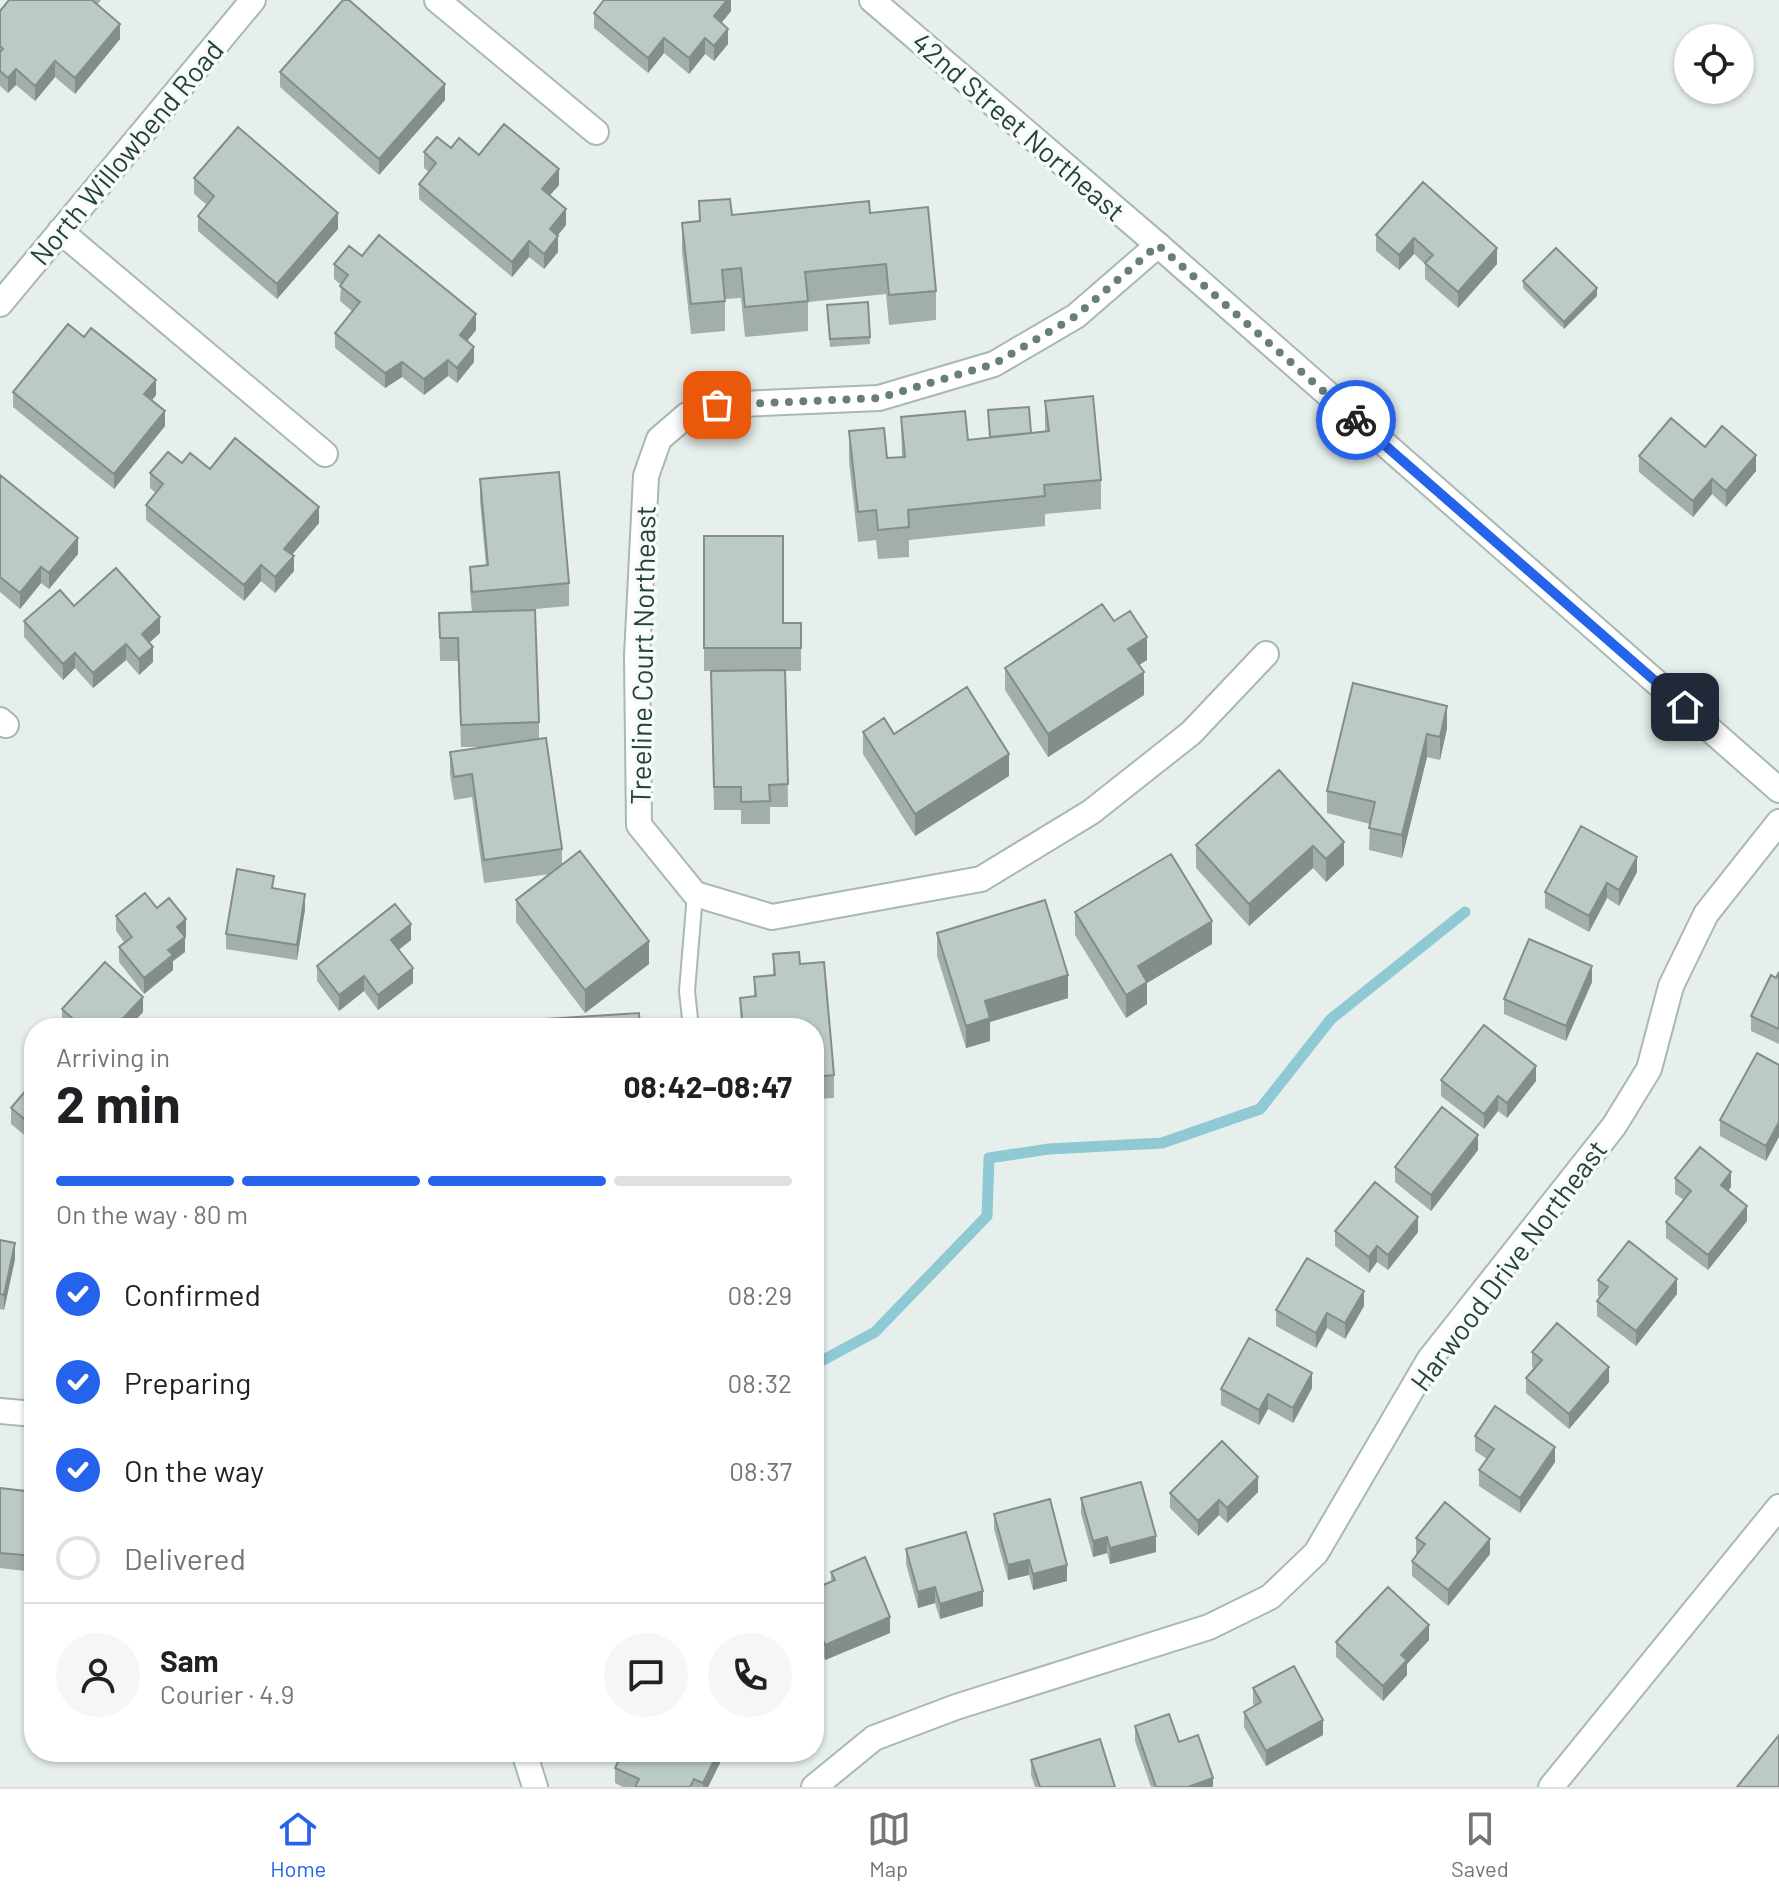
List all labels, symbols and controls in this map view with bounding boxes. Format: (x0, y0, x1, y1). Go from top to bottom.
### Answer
street label: 42nd Street Northeast (906, 24, 1132, 228)
map controls (1674, 24, 1754, 104)
button: locate (1674, 24, 1754, 104)
street label: North Willowbend Road (22, 33, 230, 271)
pin (683, 371, 751, 439)
courier (1316, 380, 1396, 460)
icon: bag (695, 383, 739, 427)
icon: bike (1334, 398, 1378, 442)
street label: Treeline Court Northeast (622, 505, 662, 805)
pin (1651, 673, 1719, 741)
icon: home (1663, 685, 1707, 729)
text: Arriving in (56, 1041, 170, 1072)
text: 08:42–08:47 (623, 1068, 792, 1104)
text: 2 min (56, 1071, 181, 1133)
street label: Harwood Drive Northeast (1403, 1133, 1613, 1397)
text: On the way · 80 m (56, 1198, 248, 1229)
icon: check (56, 1272, 100, 1316)
text: Confirmed (124, 1276, 261, 1312)
text: 08:29 (727, 1279, 792, 1310)
icon: check (56, 1360, 100, 1404)
text: Preparing (124, 1364, 251, 1400)
text: 08:32 (728, 1367, 792, 1398)
icon: check (56, 1448, 100, 1492)
text: On the way (124, 1452, 264, 1488)
text: 08:37 (729, 1455, 792, 1486)
text: Delivered (124, 1540, 246, 1576)
button: person (56, 1633, 140, 1717)
button: chat (604, 1633, 688, 1717)
button: phone (708, 1633, 792, 1717)
text: Sam (160, 1642, 219, 1678)
text: Courier · 4.9 (160, 1678, 294, 1709)
tab: Home (270, 1807, 326, 1881)
tab: Map (867, 1807, 911, 1881)
tab: Saved (1451, 1807, 1509, 1881)

